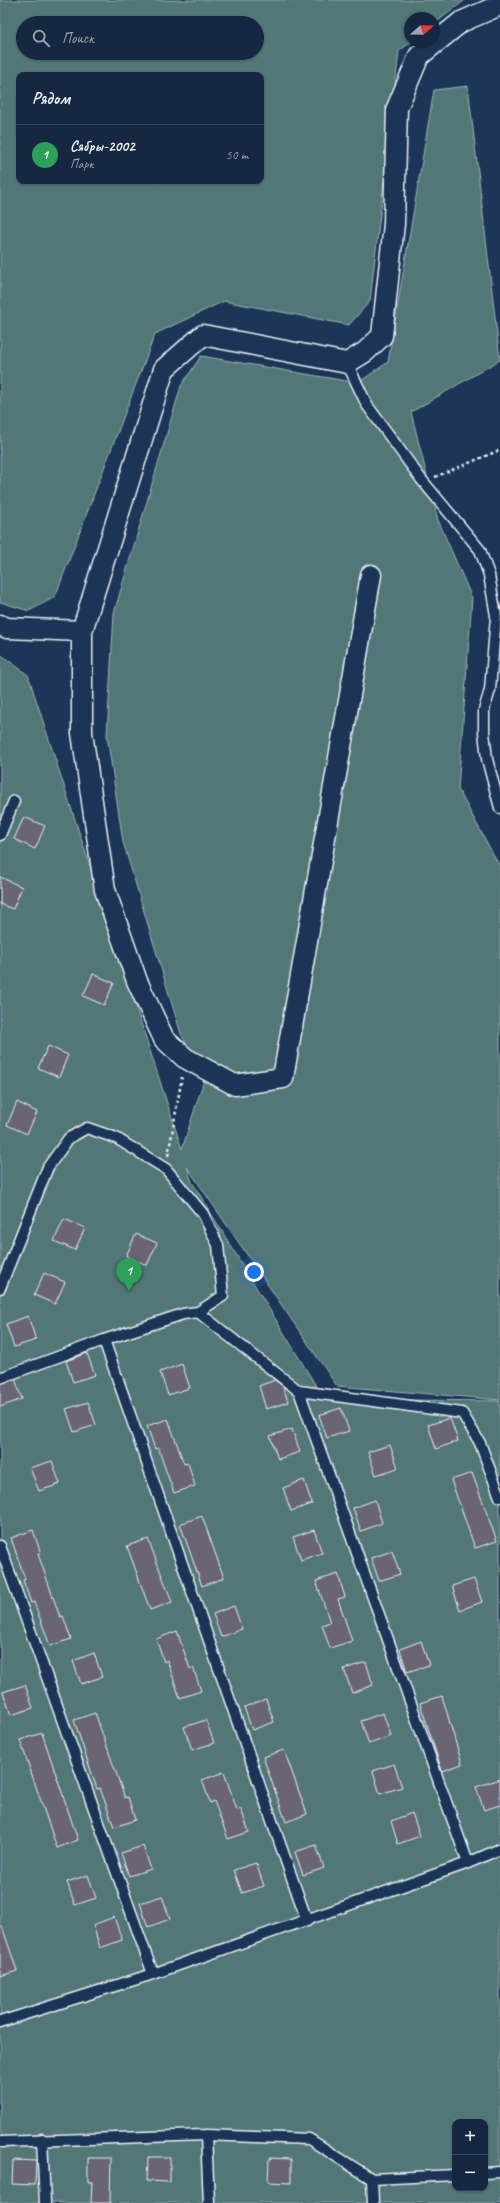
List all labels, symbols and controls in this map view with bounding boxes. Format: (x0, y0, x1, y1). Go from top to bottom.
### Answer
north arrow (404, 12, 440, 48)
search box (16, 16, 264, 60)
icon: search (30, 27, 52, 49)
text: Поиск (62, 29, 94, 48)
text: Рядом (32, 88, 70, 109)
text: Сябры-2002 (70, 137, 135, 156)
text: 1 (42, 147, 48, 163)
text: 50 m (226, 147, 248, 163)
text: Парк (70, 156, 93, 172)
pin: 1 (116, 1258, 142, 1291)
your location (244, 1262, 264, 1282)
map controls (452, 2119, 488, 2191)
button: + (452, 2119, 488, 2155)
button: − (452, 2155, 488, 2191)

